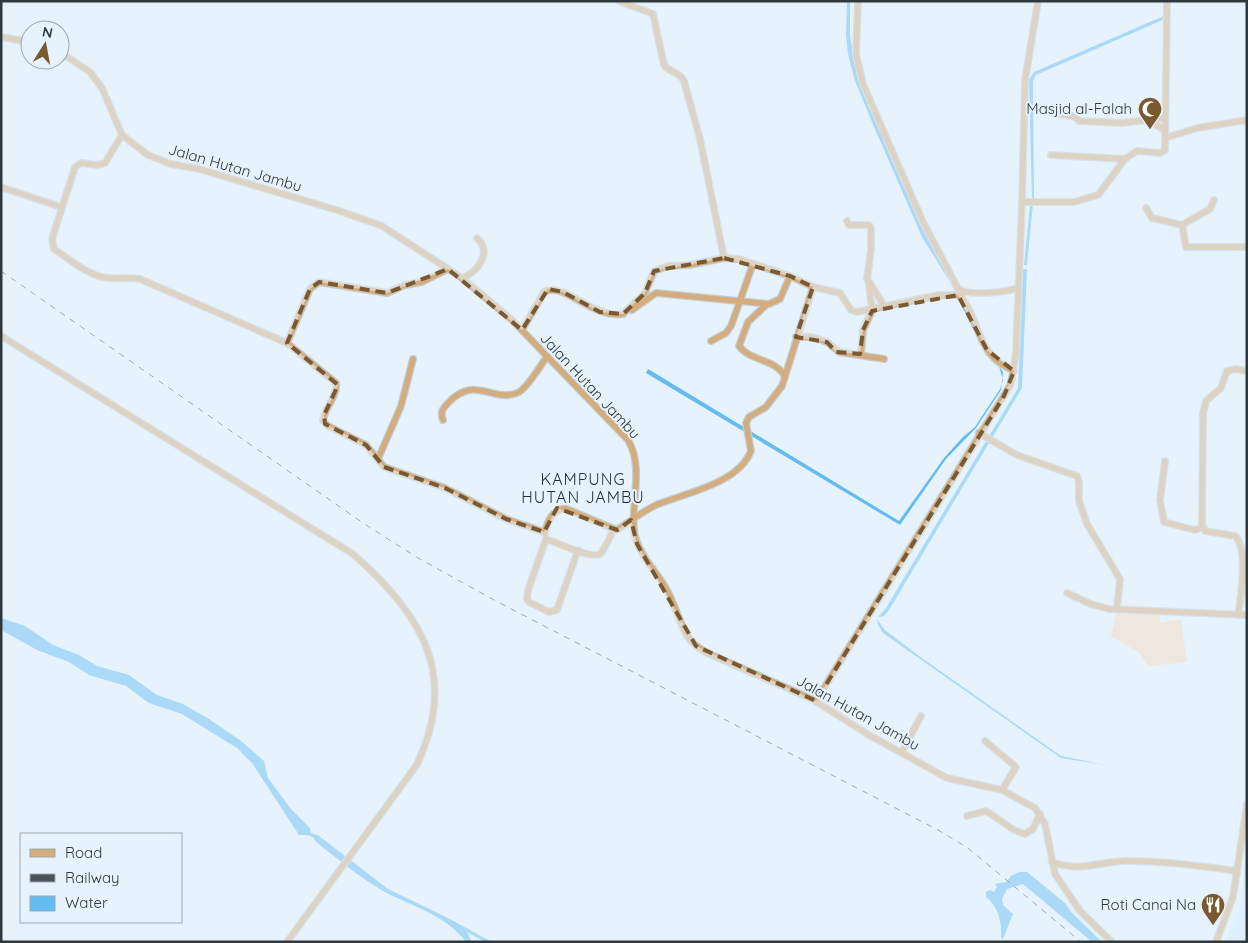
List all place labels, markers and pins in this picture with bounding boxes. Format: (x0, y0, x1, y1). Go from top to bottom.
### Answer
mosque icon: Masjid al-Falah (1137, 96, 1163, 130)
place label: Masjid al-Falah (1026, 99, 1132, 118)
restaurant icon: Roti Canai Na (1200, 892, 1226, 926)
place label: Roti Canai Na (1101, 895, 1196, 914)

